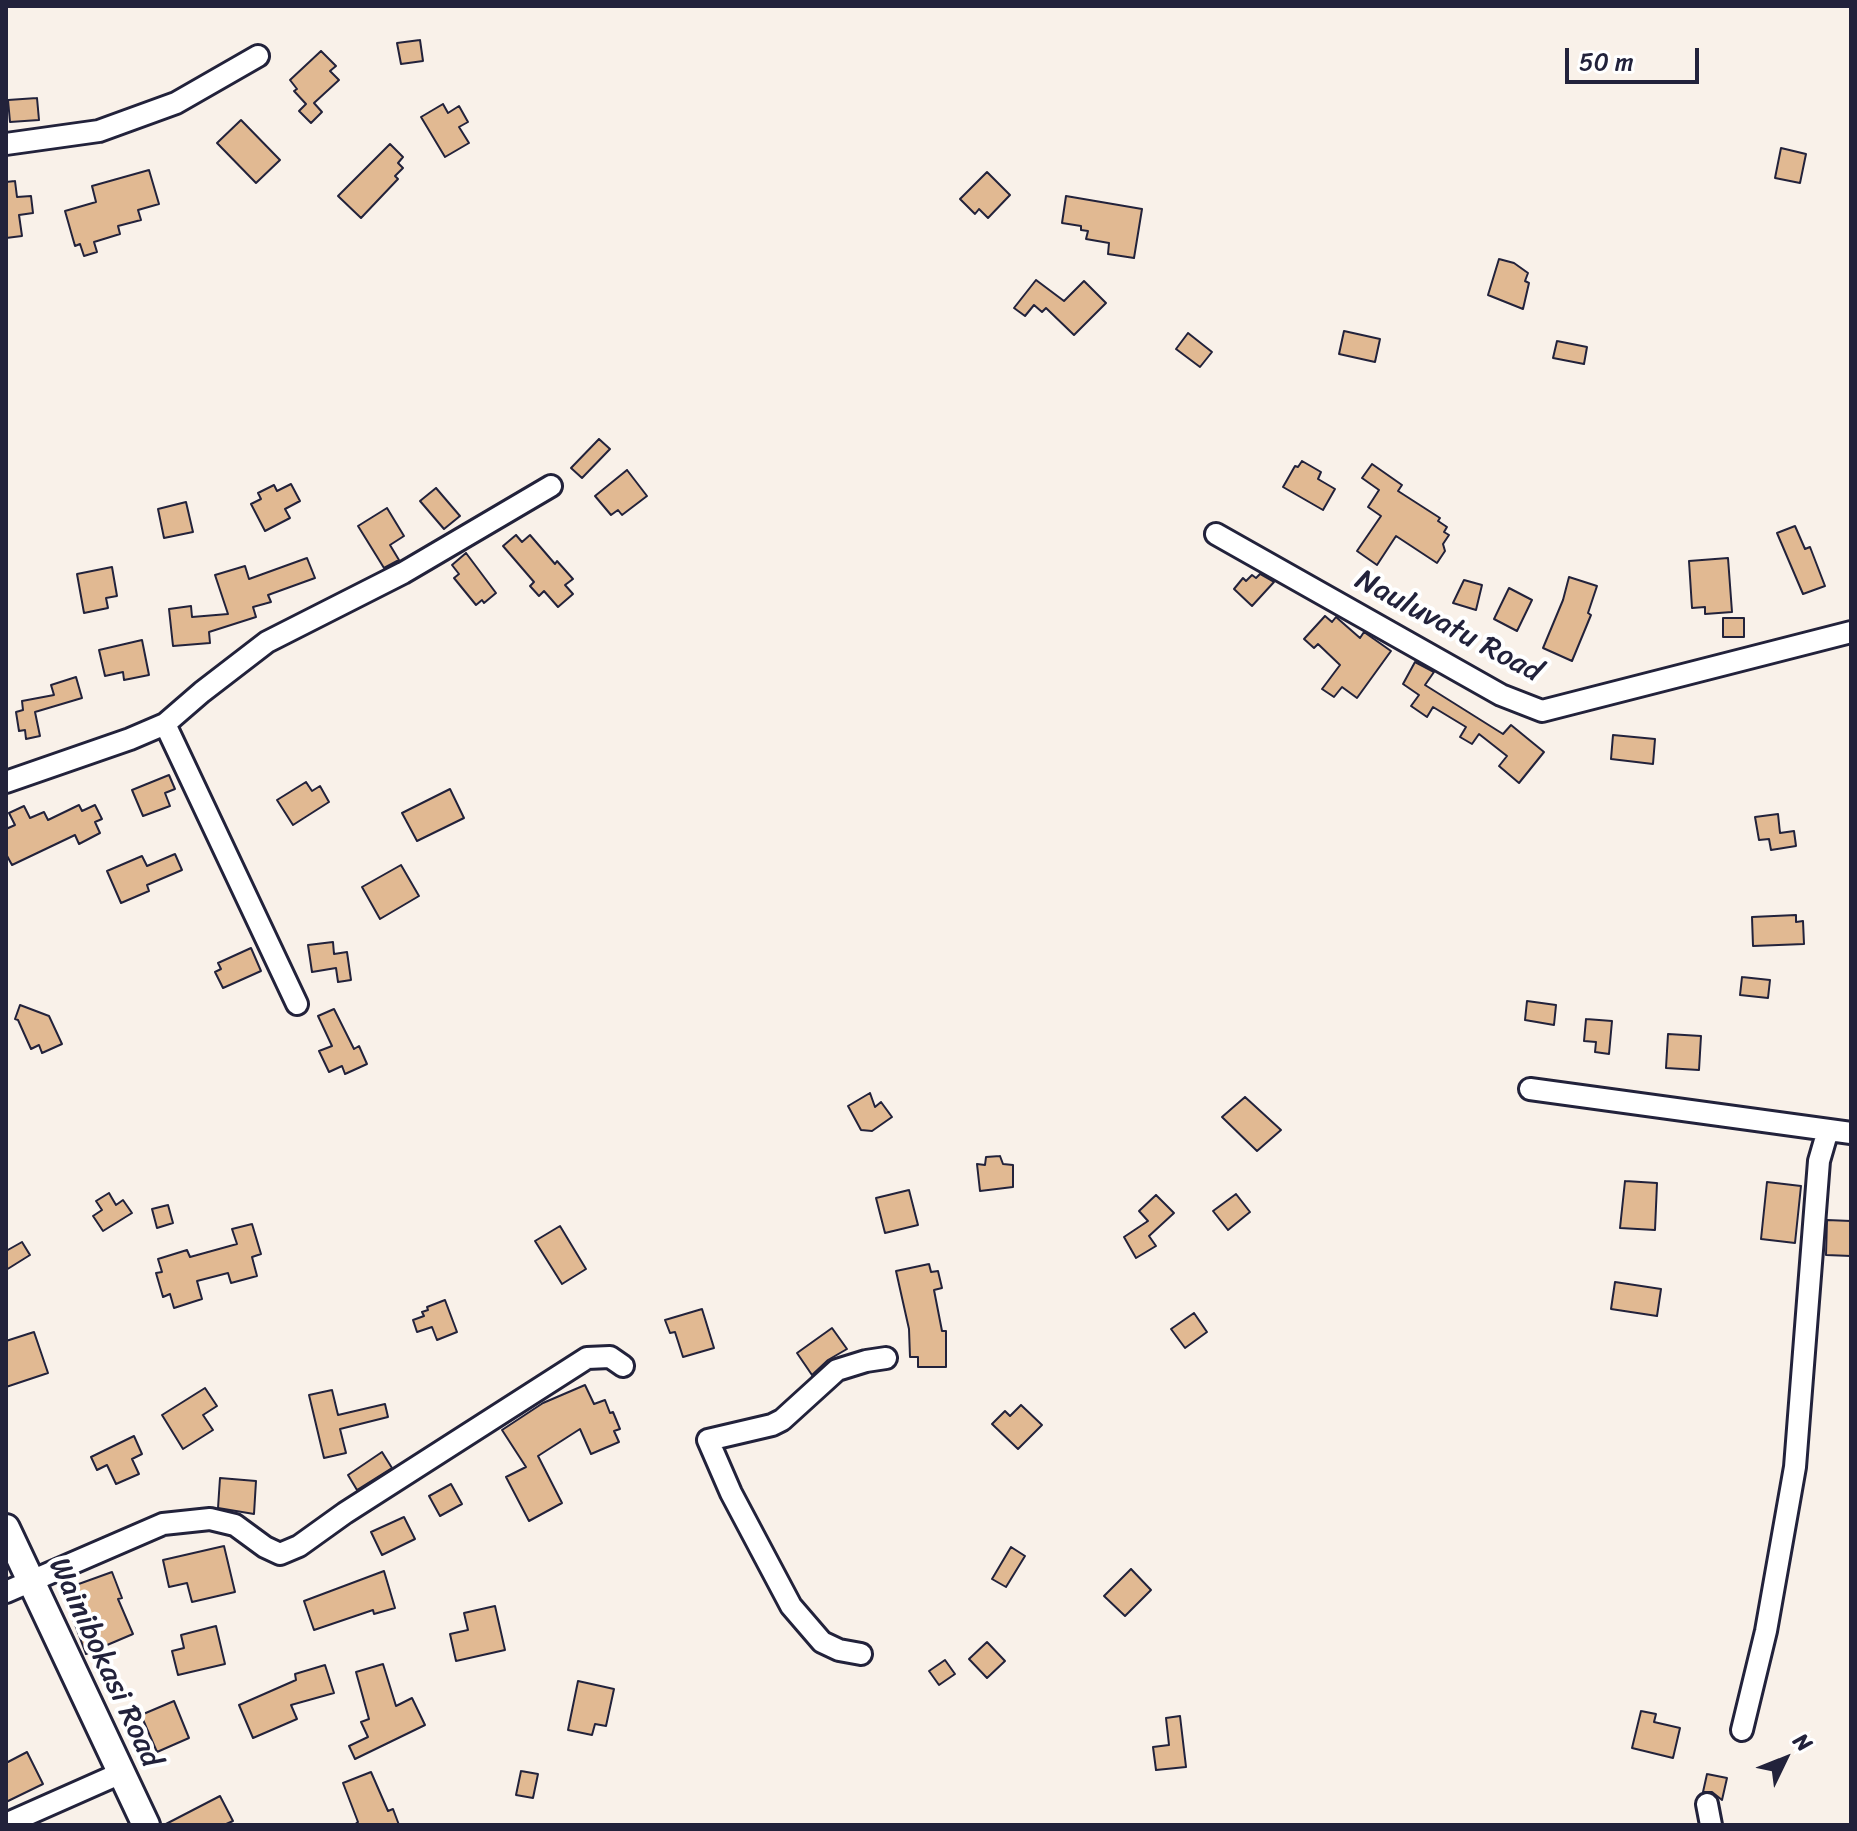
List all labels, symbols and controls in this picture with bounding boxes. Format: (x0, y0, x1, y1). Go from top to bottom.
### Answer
scale bar (1569, 32, 1703, 82)
text: 50 m (1579, 41, 1634, 83)
street label: Nauluvatu Road (1349, 563, 1547, 691)
street label: Wainibokasi Road (40, 1552, 168, 1774)
north arrow (1745, 1719, 1825, 1799)
text: N (1783, 1723, 1822, 1761)

